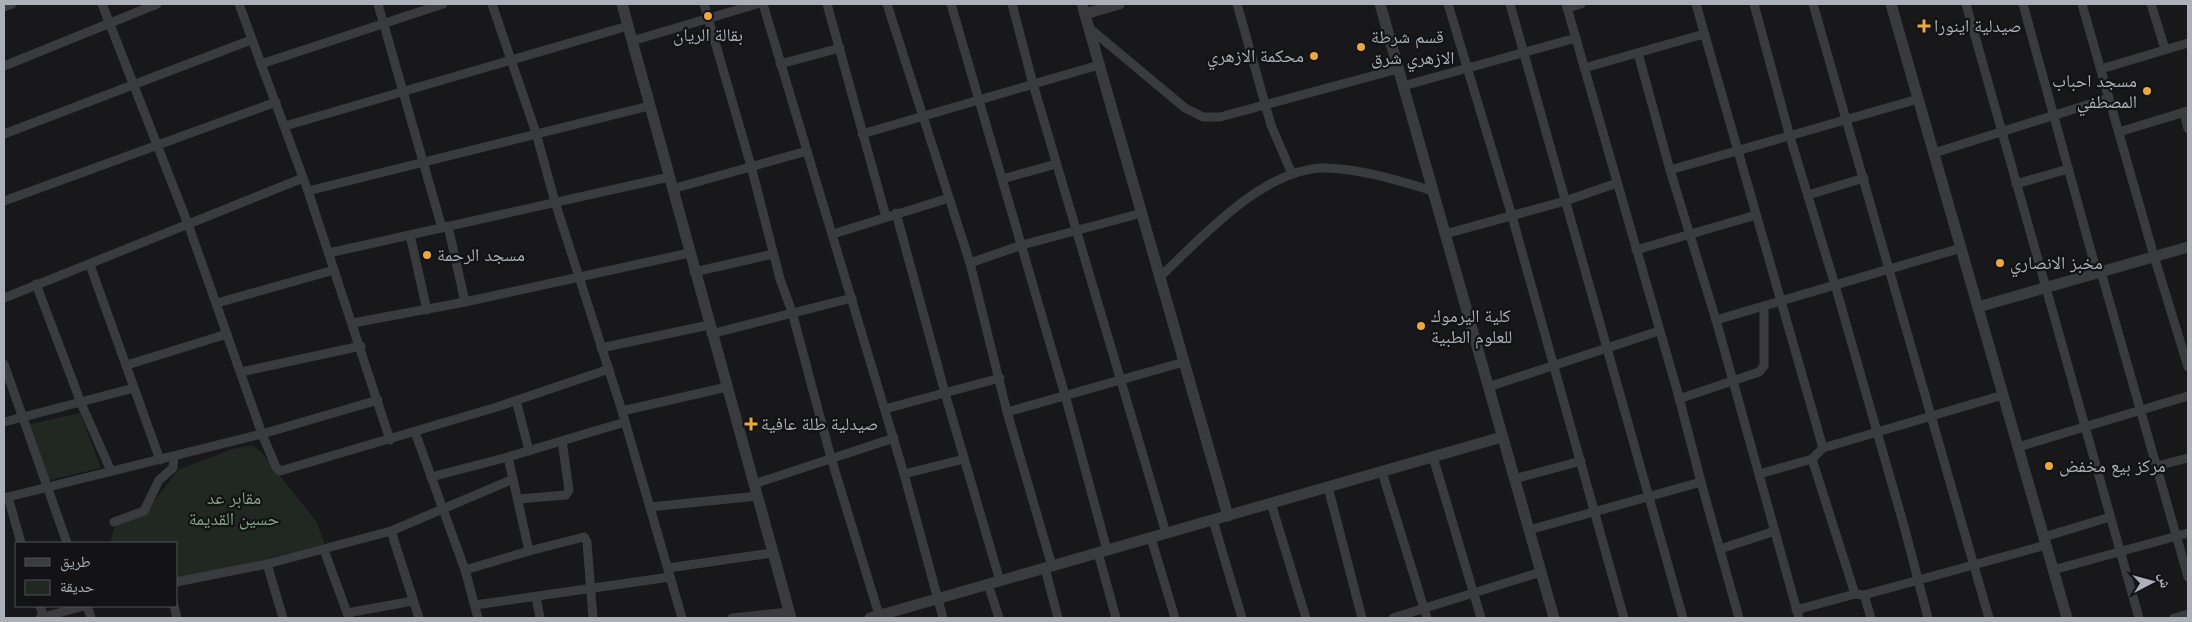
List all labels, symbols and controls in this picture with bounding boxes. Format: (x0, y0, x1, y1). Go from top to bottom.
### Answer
marker: بقالة الريان (702, 10, 714, 22)
place label: صيدلية اينورا (1934, 14, 2022, 38)
marker: صيدلية اينورا (1918, 20, 1930, 32)
place label: بقالة الريان (673, 23, 743, 47)
place label: قسم شرطة الازهري شرق (1371, 25, 1455, 73)
marker: قسم شرطة الازهري شرق (1355, 41, 1367, 53)
place label: محكمة الازهري (1207, 44, 1304, 71)
marker: محكمة الازهري (1308, 50, 1320, 62)
place label: مسجد احباب المصطفي (2052, 69, 2137, 117)
marker: مسجد احباب المصطفي (2141, 85, 2153, 97)
place label: مسجد الرحمة (437, 243, 525, 267)
marker: مسجد الرحمة (421, 249, 433, 261)
place label: مخبز الانصاري (2010, 251, 2103, 278)
marker: مخبز الانصاري (1994, 257, 2006, 269)
place label: كلية اليرموك للعلوم الطبية (1431, 304, 1512, 349)
marker: كلية اليرموك للعلوم الطبية (1415, 320, 1427, 332)
place label: صيدلية طلة عافية (761, 412, 878, 436)
marker: صيدلية طلة عافية (745, 418, 757, 430)
place label: مركز بيع مخفض (2059, 454, 2166, 478)
marker: مركز بيع مخفض (2043, 460, 2055, 472)
park label: مقابر عد حسين القديمة (189, 486, 279, 531)
legend (15, 542, 178, 607)
text: طريق (60, 552, 91, 572)
north arrow (2127, 557, 2177, 607)
text: ش (2155, 572, 2175, 589)
text: حديقة (60, 577, 95, 597)

